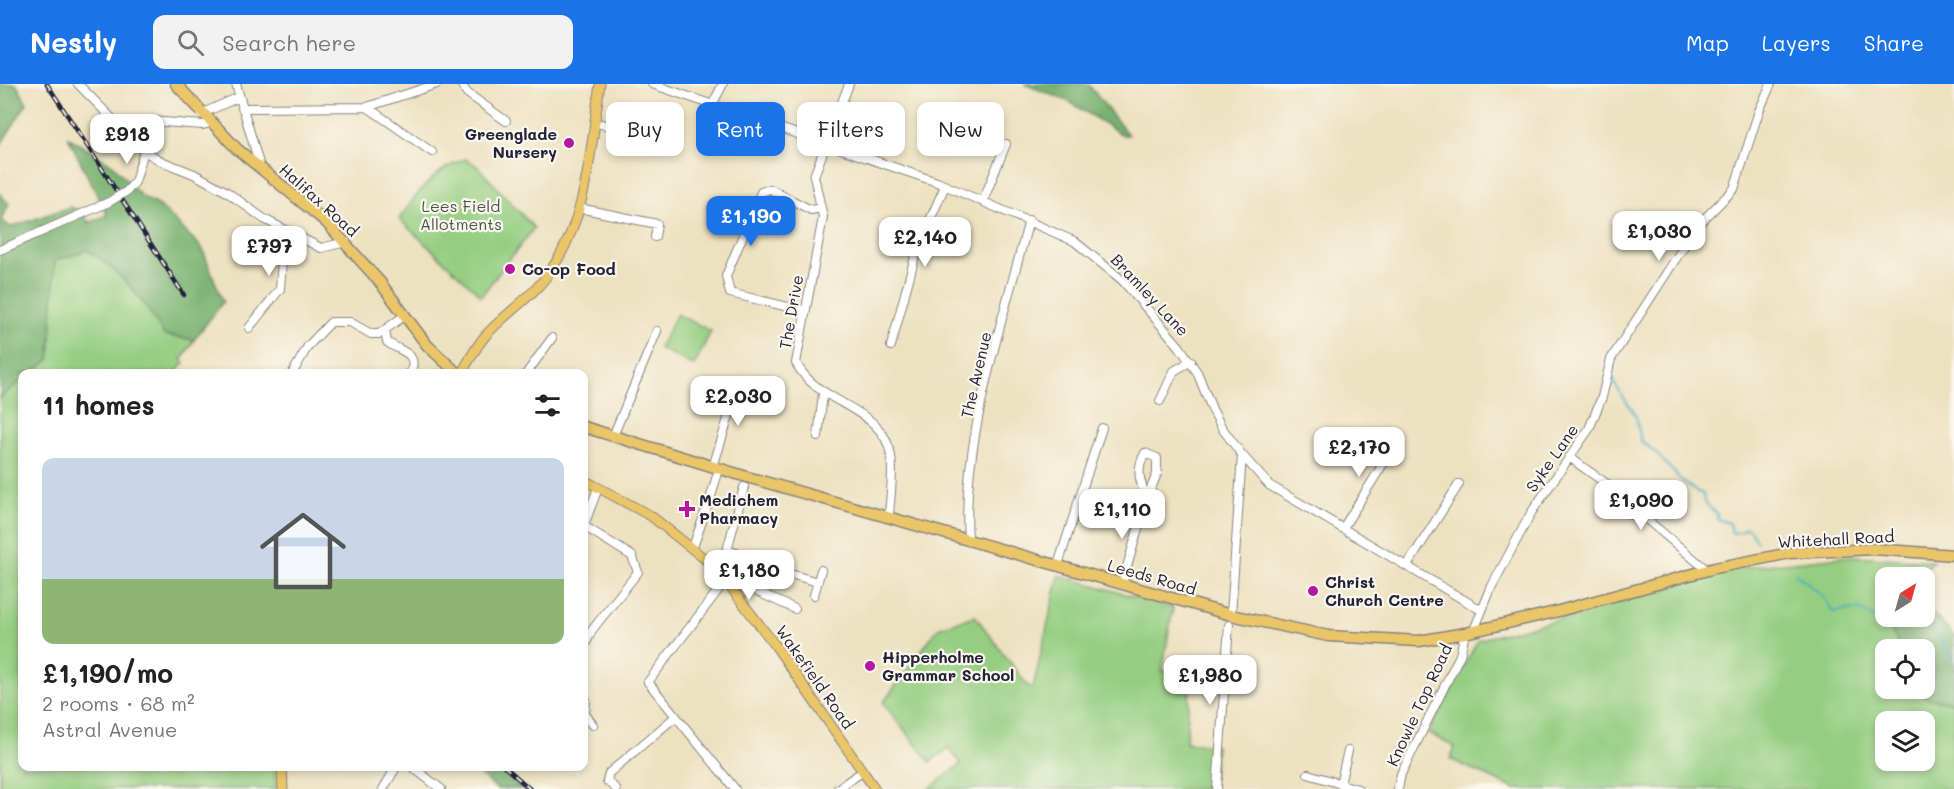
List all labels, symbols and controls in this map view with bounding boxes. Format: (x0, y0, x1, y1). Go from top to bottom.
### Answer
search box (153, 15, 573, 69)
text: Nestly (30, 24, 117, 60)
icon: search (174, 26, 207, 59)
text: Search here (222, 28, 356, 57)
text: Map (1686, 29, 1729, 56)
text: Layers (1762, 29, 1831, 56)
text: Share (1864, 29, 1924, 56)
chip: Buy (606, 102, 684, 156)
chip: Rent (696, 102, 785, 156)
chip: Filters (797, 102, 905, 156)
chip: New (917, 102, 1004, 156)
pin: £918 (91, 114, 163, 165)
text: £918 (104, 120, 150, 146)
place label: Greenglade Nursery (465, 123, 557, 162)
marker: Greenglade Nursery (562, 136, 576, 150)
street label: Halifax Road (275, 158, 363, 241)
park label: Lees Field Allotments (420, 195, 502, 234)
pin: £1,190 (702, 196, 800, 247)
text: £1,190 (720, 202, 782, 228)
pin: £1,030 (1610, 211, 1708, 262)
pin: £2,140 (876, 217, 974, 268)
text: £1,030 (1626, 217, 1692, 243)
text: £2,140 (893, 223, 957, 249)
pin: £797 (233, 226, 305, 277)
text: £797 (246, 232, 292, 258)
street label: Bramley Lane (1107, 249, 1194, 340)
place label: Co-op Food (522, 258, 616, 279)
marker: Co-op Food (503, 262, 517, 276)
street label: The Drive (774, 273, 807, 351)
street label: The Avenue (955, 329, 996, 420)
pin: £2,030 (689, 376, 787, 427)
text: £2,030 (704, 382, 772, 408)
text: 11 homes (42, 388, 155, 422)
icon: filters (531, 389, 564, 422)
street label: Syke Lane (1521, 420, 1583, 496)
pin: £2,170 (1310, 427, 1408, 478)
text: £2,170 (1328, 433, 1390, 459)
pin: £1,090 (1592, 480, 1690, 531)
text: £1,090 (1608, 486, 1674, 512)
place label: Medichem Pharmacy (699, 489, 778, 528)
pin: £1,110 (1073, 489, 1171, 540)
text: £1,110 (1093, 495, 1151, 521)
icon: home (249, 497, 357, 605)
marker: Medichem Pharmacy (680, 502, 694, 516)
street label: Whitehall Road (1777, 525, 1895, 552)
pin: £1,180 (700, 550, 798, 601)
street label: Leeds Road (1105, 554, 1199, 599)
text: £1,180 (718, 556, 780, 582)
north arrow (1875, 567, 1935, 627)
map controls (1875, 567, 1935, 771)
place label: Christ Church Centre (1325, 571, 1444, 610)
marker: Christ Church Centre (1306, 584, 1320, 598)
street label: Wakefield Road (772, 620, 859, 733)
button: locate (1875, 639, 1935, 699)
street label: Knowle Top Road (1381, 640, 1456, 769)
place label: Hipperholme Grammar School (882, 646, 1014, 685)
pin: £1,980 (1161, 655, 1259, 706)
text: £1,190/mo (42, 656, 173, 690)
marker: Hipperholme Grammar School (863, 659, 877, 673)
text: £1,980 (1178, 661, 1242, 687)
text: 2 rooms · 68 m² (42, 690, 195, 716)
button: layers (1875, 711, 1935, 771)
text: Astral Avenue (42, 716, 177, 742)

